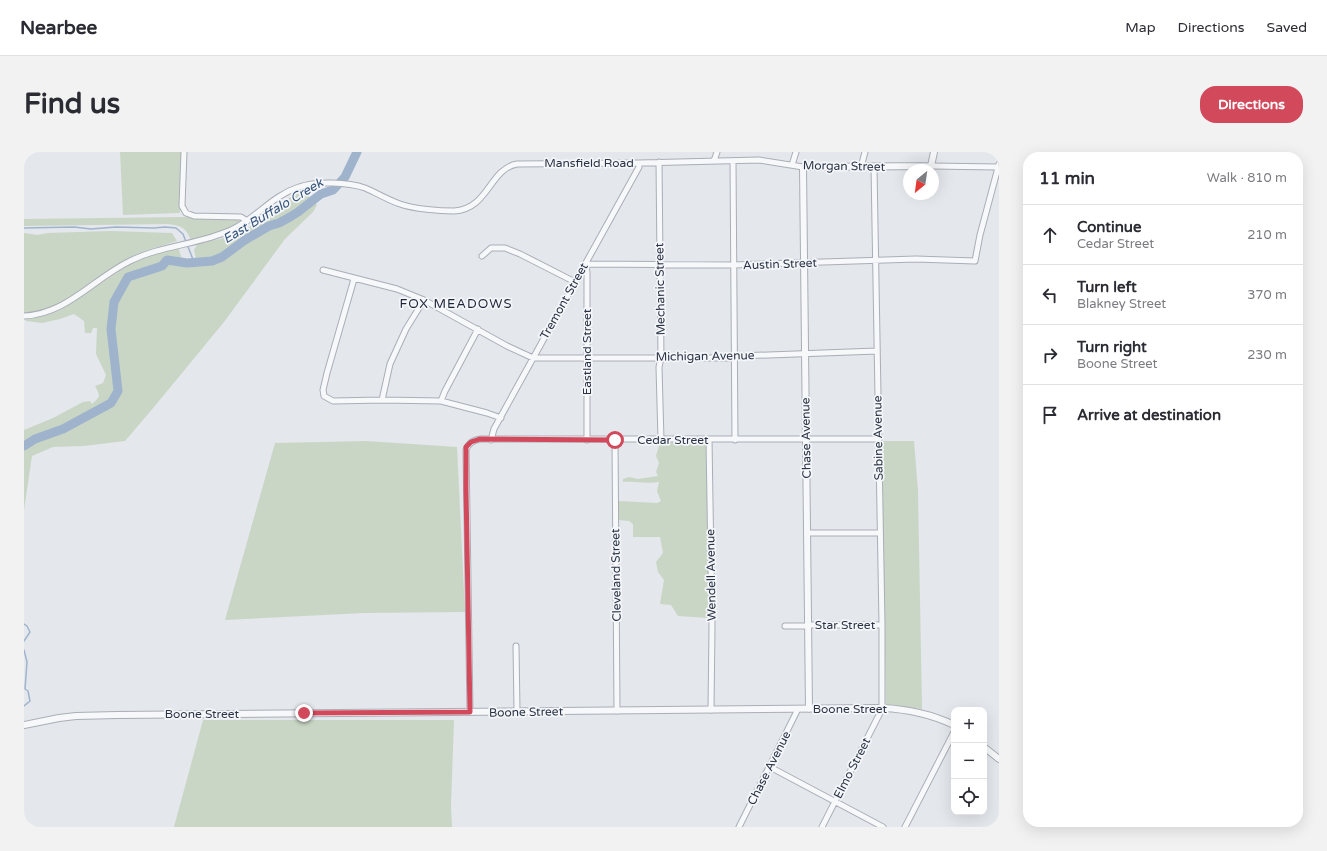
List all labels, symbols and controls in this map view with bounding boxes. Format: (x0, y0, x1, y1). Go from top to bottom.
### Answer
text: Nearbee (20, 17, 97, 39)
text: Map (1125, 19, 1156, 36)
text: Directions (1178, 19, 1245, 36)
text: Saved (1267, 19, 1307, 36)
button: Directions (1200, 86, 1303, 123)
text: Find us (24, 87, 120, 121)
street label: Mansfield Road (544, 156, 634, 170)
street label: Morgan Street (803, 158, 886, 174)
north arrow (903, 164, 939, 200)
text: 11 min (1039, 168, 1095, 189)
text: Walk · 810 m (1207, 170, 1287, 186)
water label: East Buffalo Creek (220, 174, 327, 247)
text: Continue (1077, 218, 1141, 236)
icon: ahead (1039, 224, 1061, 246)
text: 210 m (1247, 227, 1287, 243)
text: Cedar Street (1077, 236, 1154, 252)
street label: Mechanic Street (652, 242, 668, 336)
street label: Austin Street (743, 256, 818, 272)
street label: Tremont Street (537, 260, 591, 342)
text: Turn left (1077, 278, 1137, 296)
icon: left (1039, 284, 1061, 306)
text: 370 m (1247, 287, 1287, 303)
district label: FOX MEADOWS (400, 296, 512, 312)
text: Blakney Street (1077, 296, 1166, 312)
street label: Eastland Street (580, 308, 594, 395)
text: Turn right (1077, 338, 1147, 356)
icon: right (1039, 344, 1061, 366)
text: 230 m (1247, 347, 1287, 363)
street label: Michigan Avenue (655, 348, 755, 364)
text: Boone Street (1077, 356, 1158, 372)
street label: Sabine Avenue (870, 395, 886, 481)
street label: Chase Avenue (798, 397, 814, 479)
icon: arrive (1039, 404, 1061, 426)
text: Arrive at destination (1077, 406, 1221, 424)
route start (606, 431, 624, 449)
street label: Cedar Street (637, 433, 709, 447)
street label: Cleveland Street (608, 528, 624, 622)
street label: Wendell Avenue (703, 529, 719, 621)
street label: Star Street (815, 618, 876, 632)
street label: Boone Street (813, 702, 888, 716)
route end (295, 704, 313, 722)
street label: Boone Street (489, 704, 564, 720)
street label: Boone Street (165, 707, 240, 721)
map controls (951, 707, 987, 815)
button: + (951, 707, 987, 743)
street label: Chase Avenue (744, 729, 794, 807)
street label: Elmo Street (831, 735, 873, 801)
button: − (951, 743, 987, 779)
button: locate (951, 779, 987, 815)

